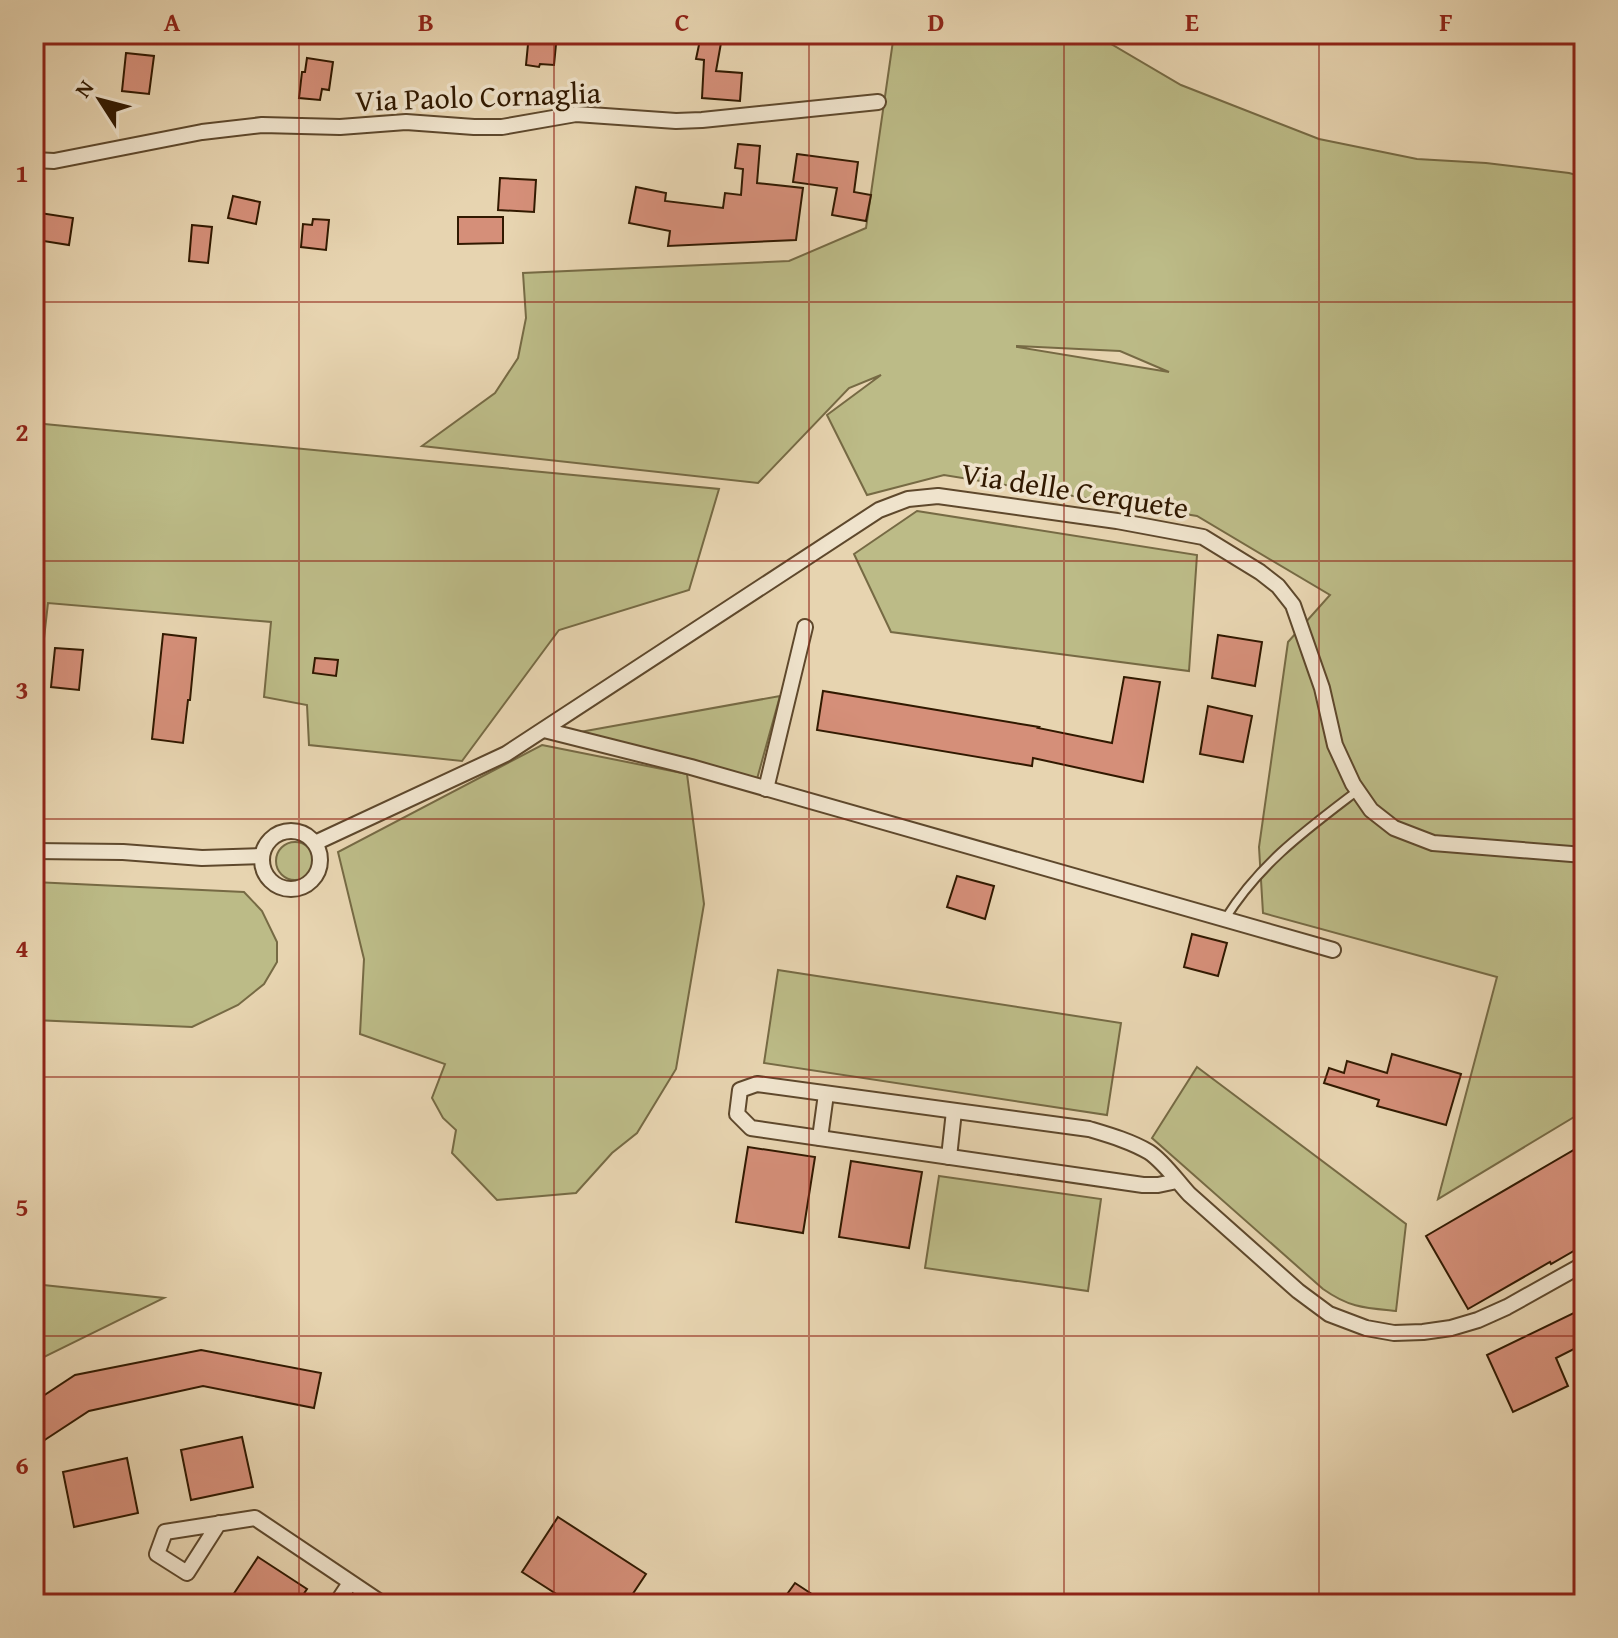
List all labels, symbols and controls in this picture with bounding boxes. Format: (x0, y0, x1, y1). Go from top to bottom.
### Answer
text: A (164, 2, 181, 41)
text: B (418, 2, 434, 41)
text: C (675, 2, 689, 41)
text: D (928, 2, 944, 41)
text: E (1185, 2, 1199, 41)
text: F (1439, 2, 1453, 41)
north arrow (60, 60, 140, 140)
street label: Via Paolo Cornaglia (354, 70, 602, 122)
text: N (67, 73, 101, 104)
text: 1 (15, 153, 29, 192)
text: 2 (15, 412, 29, 451)
street label: Via delle Cerquete (958, 450, 1192, 530)
text: 3 (15, 670, 29, 709)
text: 4 (15, 928, 29, 967)
text: 5 (15, 1187, 29, 1226)
text: 6 (15, 1445, 29, 1484)

